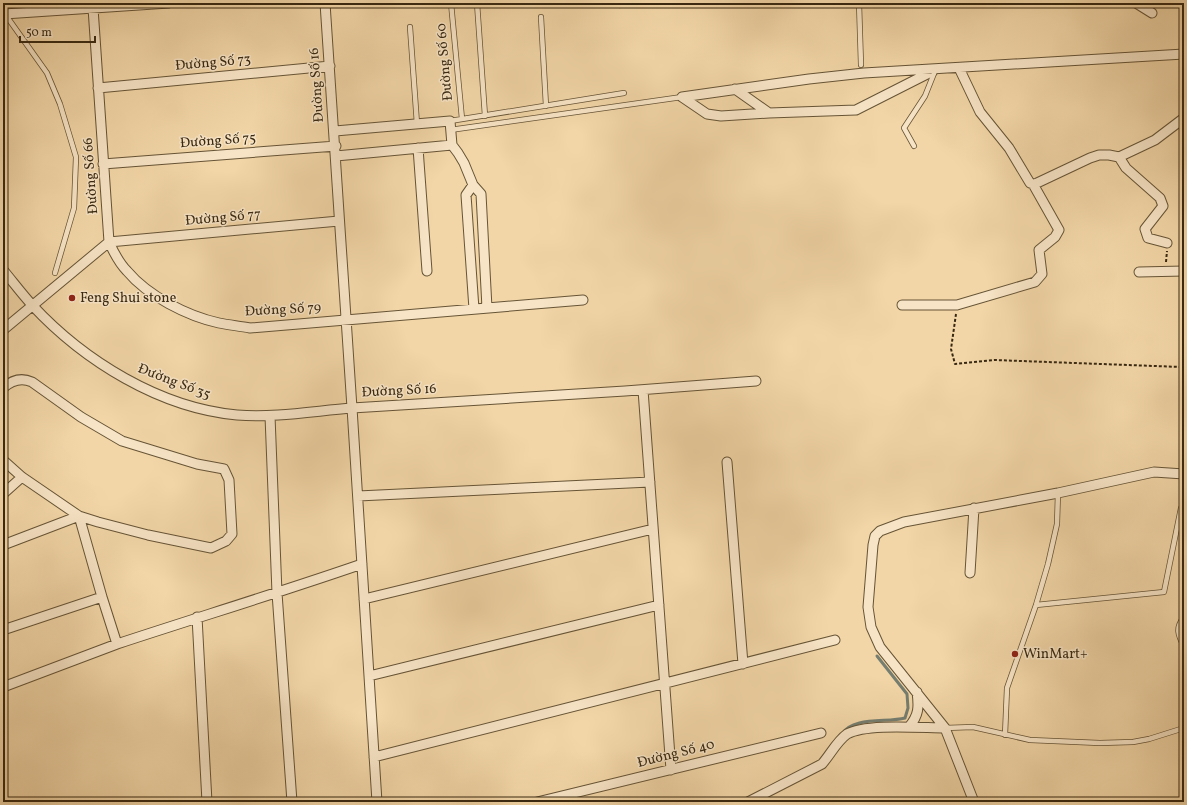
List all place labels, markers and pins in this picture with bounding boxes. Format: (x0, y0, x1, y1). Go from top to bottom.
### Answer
place label: Feng Shui stone (80, 289, 177, 308)
marker: Feng Shui stone (67, 293, 77, 303)
place label: WinMart+ (1023, 645, 1088, 664)
marker: WinMart+ (1010, 649, 1020, 659)

